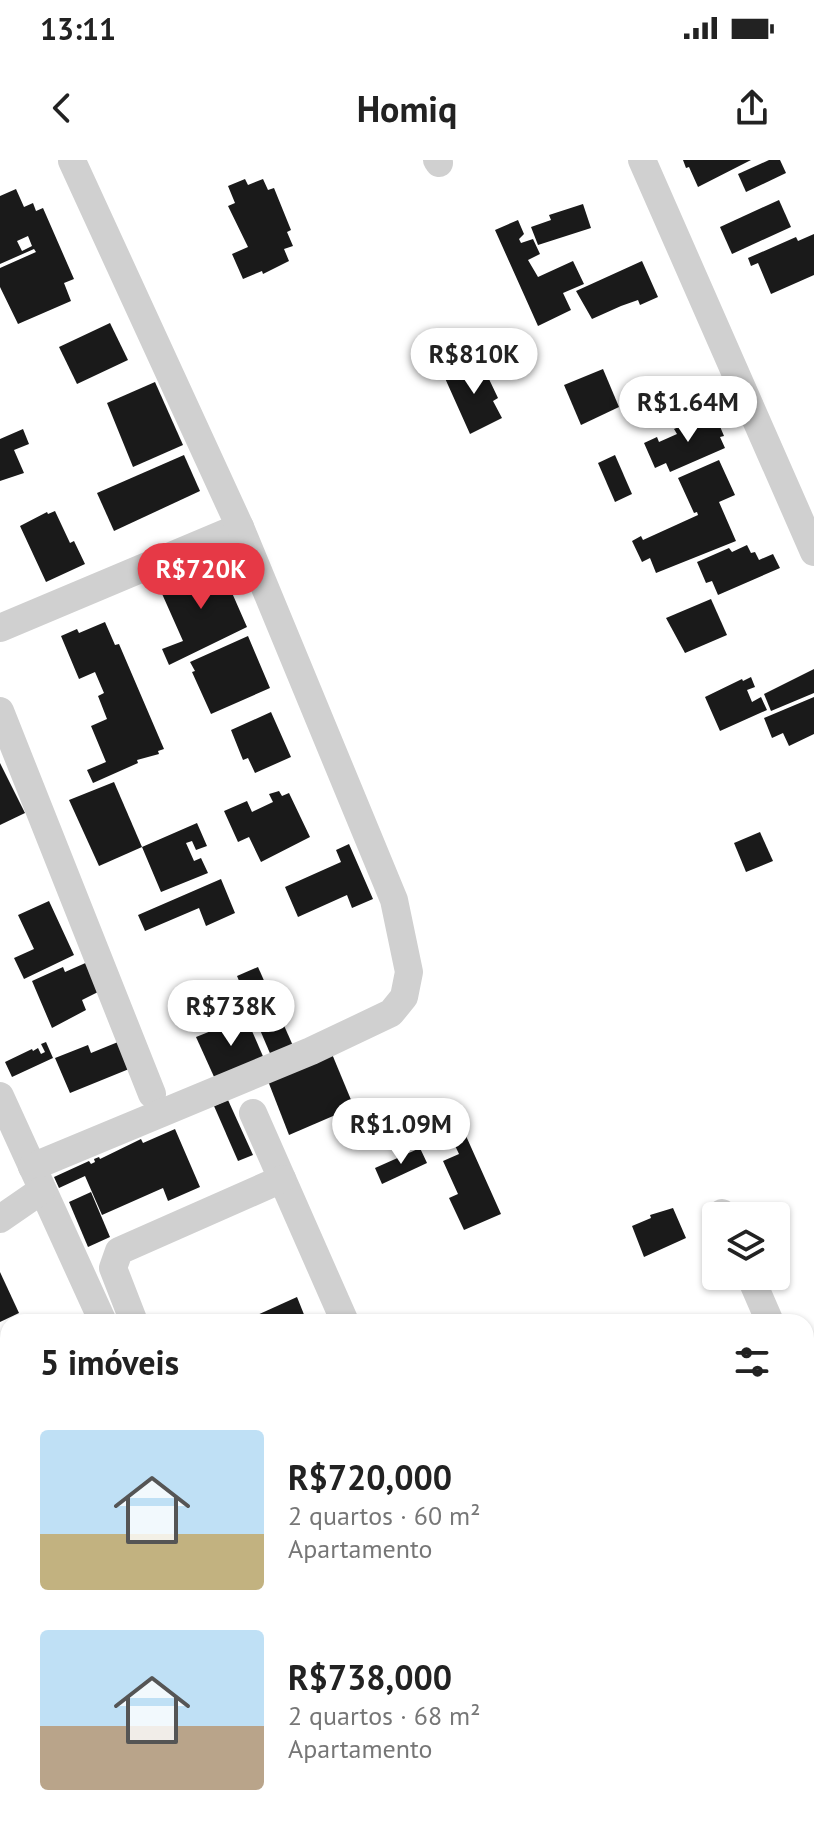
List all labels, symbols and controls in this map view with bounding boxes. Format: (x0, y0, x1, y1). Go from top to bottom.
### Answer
text: 13:11 (40, 9, 116, 48)
text: Homiq (357, 85, 457, 132)
icon: back (40, 86, 84, 130)
icon: share (730, 86, 774, 130)
pin: R$810K (409, 328, 539, 396)
text: R$810K (429, 337, 519, 370)
pin: R$1.64M (614, 376, 762, 444)
text: R$1.64M (637, 385, 739, 418)
pin: R$720K (136, 543, 266, 611)
text: R$720K (156, 552, 246, 585)
pin: R$738K (166, 980, 296, 1048)
text: R$738K (186, 989, 276, 1022)
pin: R$1.09M (327, 1098, 475, 1166)
text: R$1.09M (350, 1107, 452, 1140)
map controls (702, 1202, 790, 1290)
button: layers (702, 1202, 790, 1290)
text: 5 imóveis (40, 1340, 179, 1384)
icon: filters (730, 1340, 774, 1384)
text: R$720,000 (288, 1455, 452, 1499)
icon: home (104, 1462, 200, 1558)
text: 2 quartos · 60 m² (288, 1499, 480, 1532)
text: Apartamento (288, 1532, 433, 1565)
text: R$738,000 (288, 1655, 452, 1699)
icon: home (104, 1662, 200, 1758)
text: 2 quartos · 68 m² (288, 1699, 480, 1732)
text: Apartamento (288, 1732, 433, 1765)

